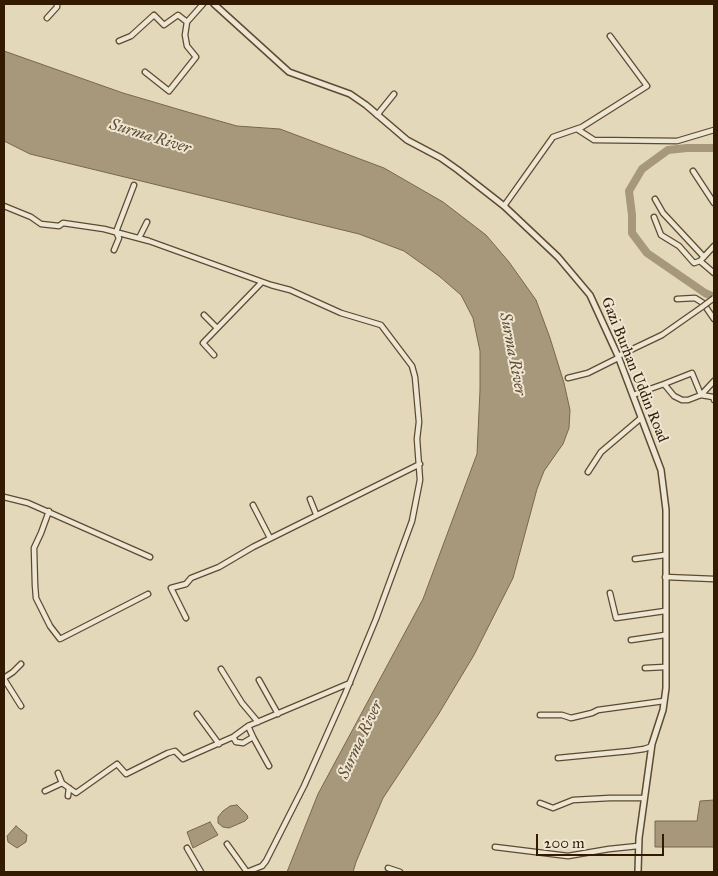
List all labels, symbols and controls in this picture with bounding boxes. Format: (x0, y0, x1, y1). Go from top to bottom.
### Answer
water label: Surma River (107, 116, 193, 158)
street label: Gazi Burhan Uddin Road (597, 295, 671, 445)
water label: Surma River (495, 311, 529, 397)
water label: Surma River (335, 698, 387, 782)
scale bar (538, 824, 666, 856)
text: 200 m (544, 834, 585, 852)

